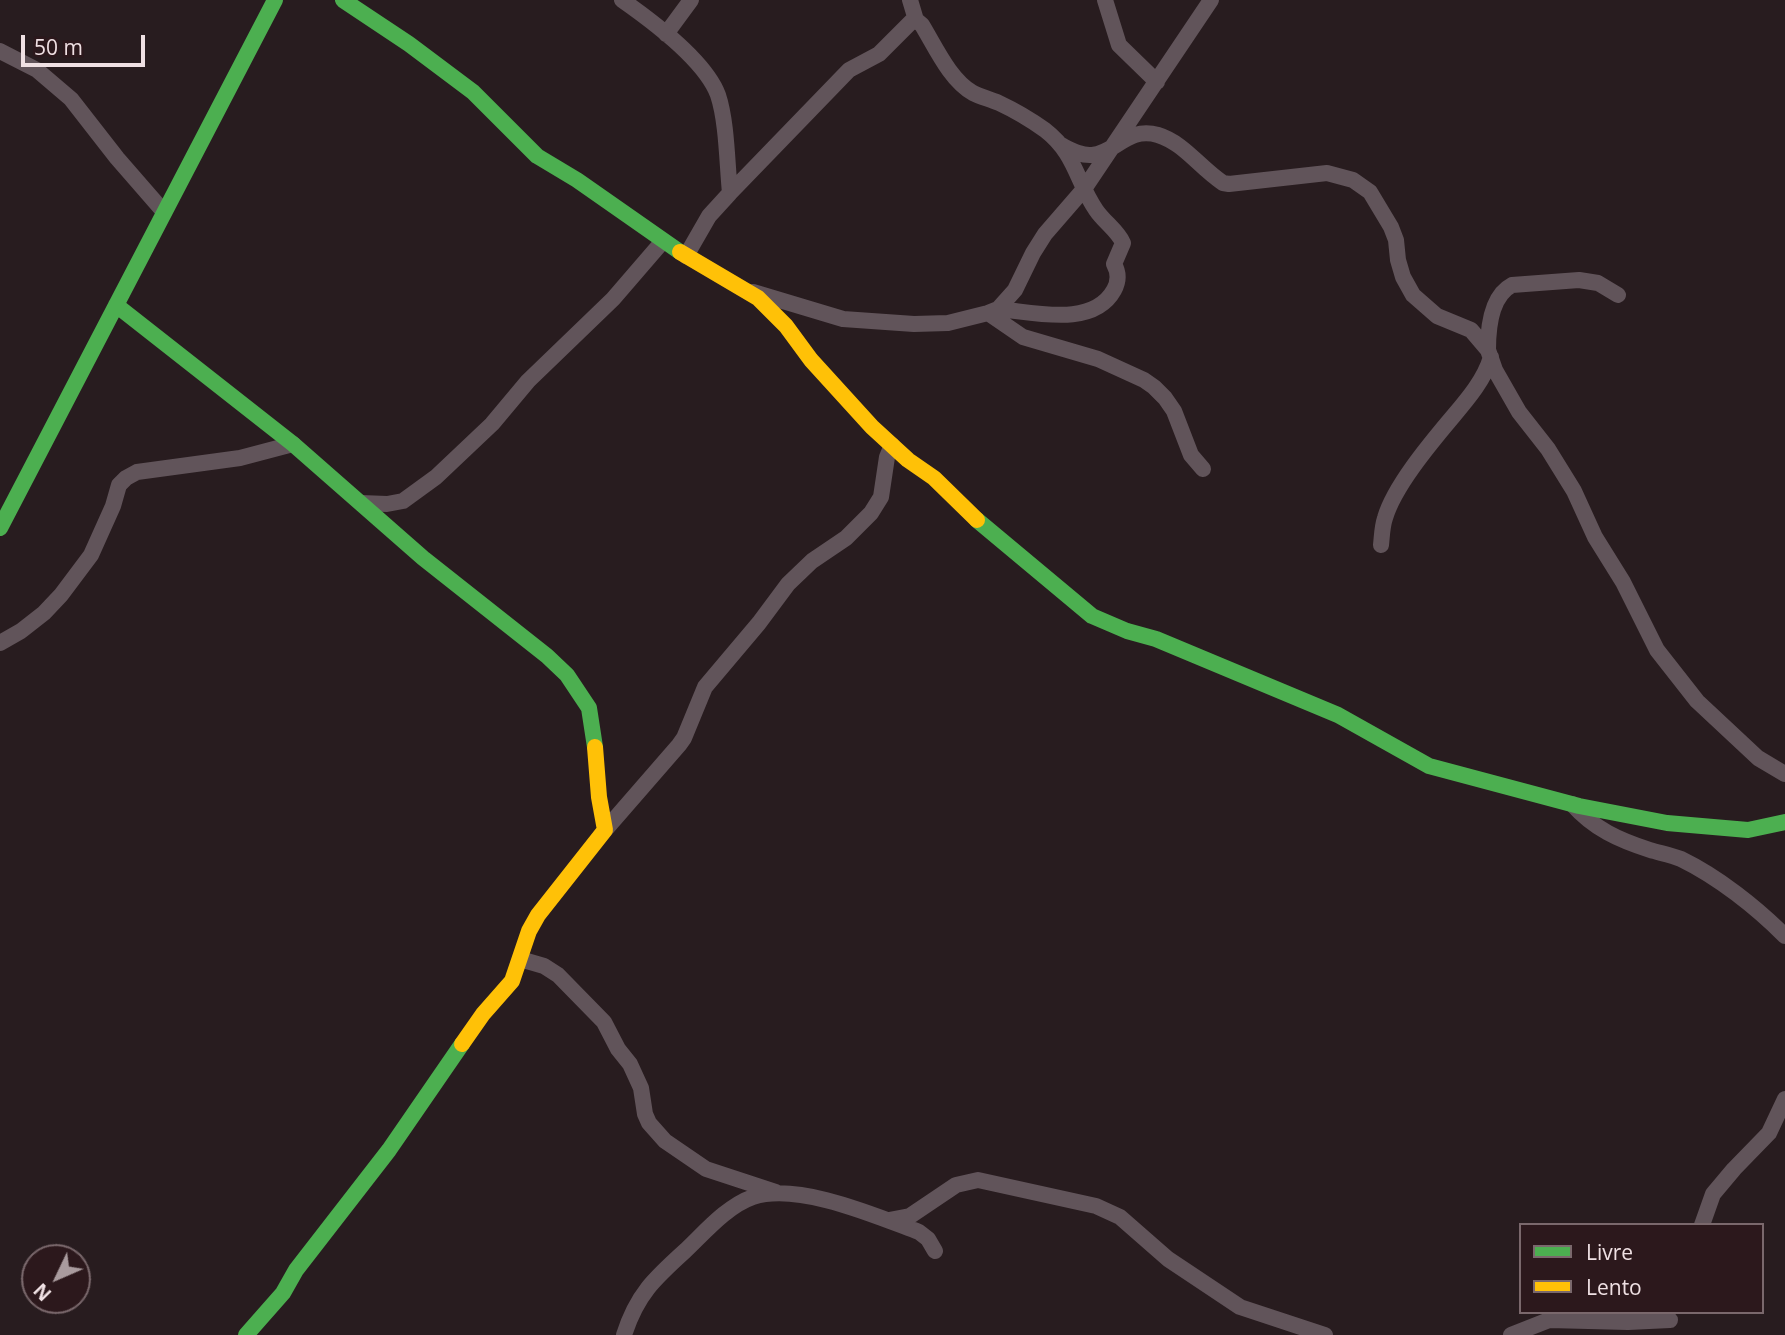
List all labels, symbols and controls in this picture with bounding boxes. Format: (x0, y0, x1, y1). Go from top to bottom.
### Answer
scale bar (24, 21, 149, 65)
text: 50 m (34, 33, 83, 61)
legend (1519, 1223, 1764, 1314)
text: Livre (1586, 1238, 1633, 1266)
north arrow (21, 1244, 91, 1314)
text: Lento (1586, 1273, 1642, 1301)
text: N (28, 1278, 57, 1307)

